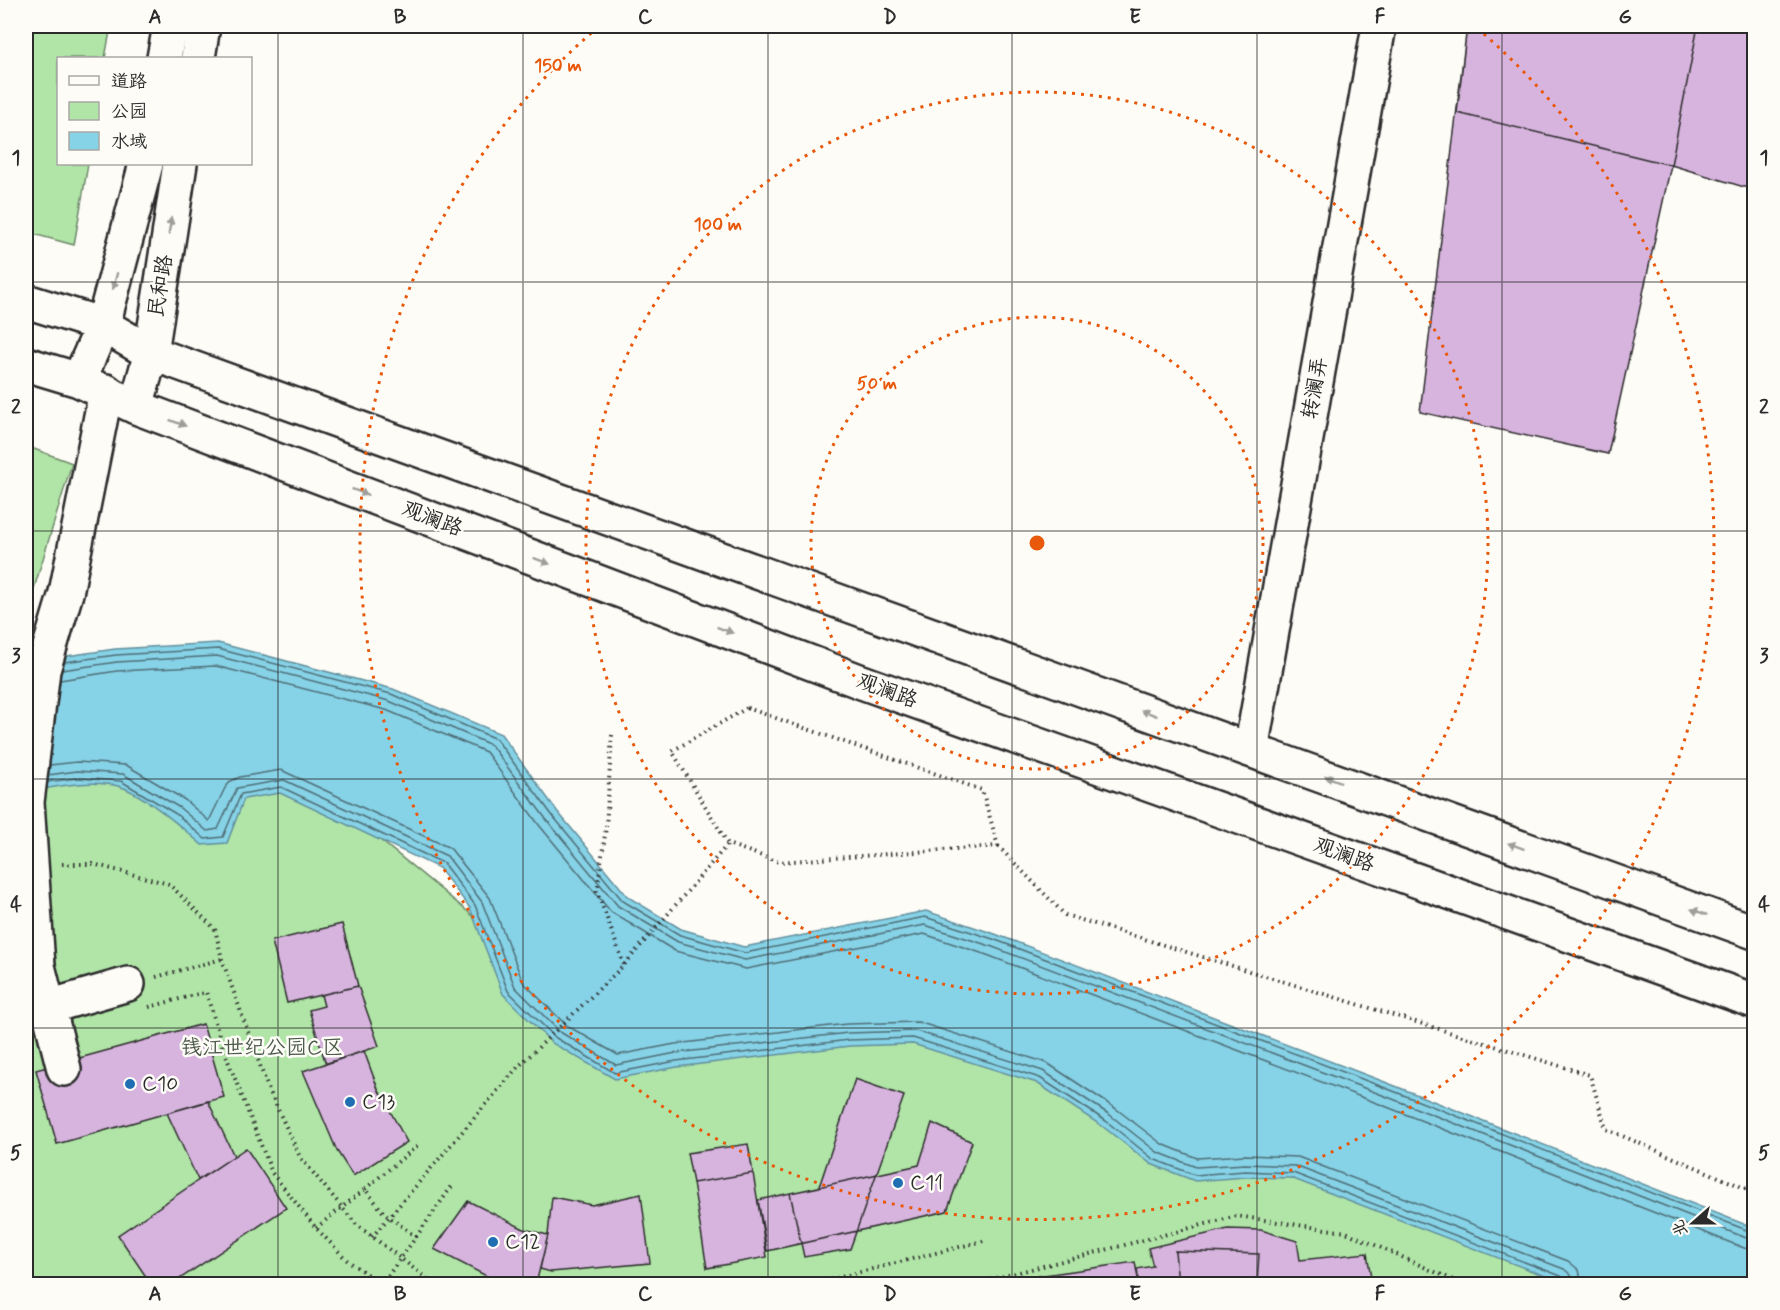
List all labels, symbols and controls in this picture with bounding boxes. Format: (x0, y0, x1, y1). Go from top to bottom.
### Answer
text: A (148, 4, 162, 31)
text: B (394, 4, 407, 31)
text: C (638, 4, 653, 31)
text: D (883, 4, 897, 31)
text: E (1129, 4, 1141, 31)
text: F (1375, 4, 1386, 31)
text: G (1618, 4, 1632, 31)
text: 150 m (534, 54, 582, 78)
legend (57, 57, 252, 165)
text: 道路 (111, 70, 147, 94)
text: 公园 (111, 100, 147, 124)
text: 水域 (111, 130, 147, 154)
text: 1 (12, 145, 20, 172)
text: 1 (1760, 145, 1768, 172)
text: 100 m (694, 213, 742, 237)
one-way arrow (166, 217, 175, 236)
street label: 民和路 (142, 253, 180, 319)
one-way arrow (109, 272, 119, 290)
street label: 转澜弄 (1296, 355, 1334, 421)
text: 50 m (857, 372, 897, 396)
text: 2 (11, 394, 21, 421)
text: 2 (1759, 394, 1769, 421)
one-way arrow (169, 419, 187, 428)
one-way arrow (351, 488, 369, 497)
street label: 观澜路 (398, 495, 466, 543)
centre of rings (1027, 533, 1047, 553)
one-way arrow (534, 556, 552, 566)
one-way arrow (716, 626, 734, 635)
text: 3 (11, 643, 21, 670)
text: 3 (1759, 643, 1769, 670)
street label: 观澜路 (853, 667, 921, 715)
one-way arrow (1140, 708, 1158, 717)
one-way arrow (1324, 774, 1342, 784)
street label: 观澜路 (1310, 831, 1378, 879)
one-way arrow (1507, 840, 1525, 850)
text: 4 (10, 892, 22, 919)
text: 4 (1758, 892, 1770, 919)
one-way arrow (1690, 906, 1708, 916)
park label: 钱江世纪公园C区 (181, 1034, 343, 1062)
place label: C10 (142, 1070, 178, 1098)
marker: C10 (123, 1077, 137, 1091)
place label: C13 (362, 1088, 395, 1116)
marker: C13 (343, 1095, 357, 1109)
text: 5 (10, 1140, 22, 1167)
text: 5 (1758, 1140, 1770, 1167)
place label: C11 (910, 1169, 943, 1197)
marker: C11 (891, 1176, 905, 1190)
north arrow (1663, 1193, 1723, 1253)
text: 北 (1668, 1217, 1693, 1239)
place label: C12 (505, 1228, 540, 1256)
marker: C12 (486, 1235, 500, 1249)
text: A (148, 1281, 162, 1308)
text: B (394, 1281, 407, 1308)
text: C (638, 1281, 653, 1308)
text: D (883, 1281, 897, 1308)
text: E (1129, 1281, 1141, 1308)
text: F (1375, 1281, 1386, 1308)
text: G (1618, 1281, 1632, 1308)

